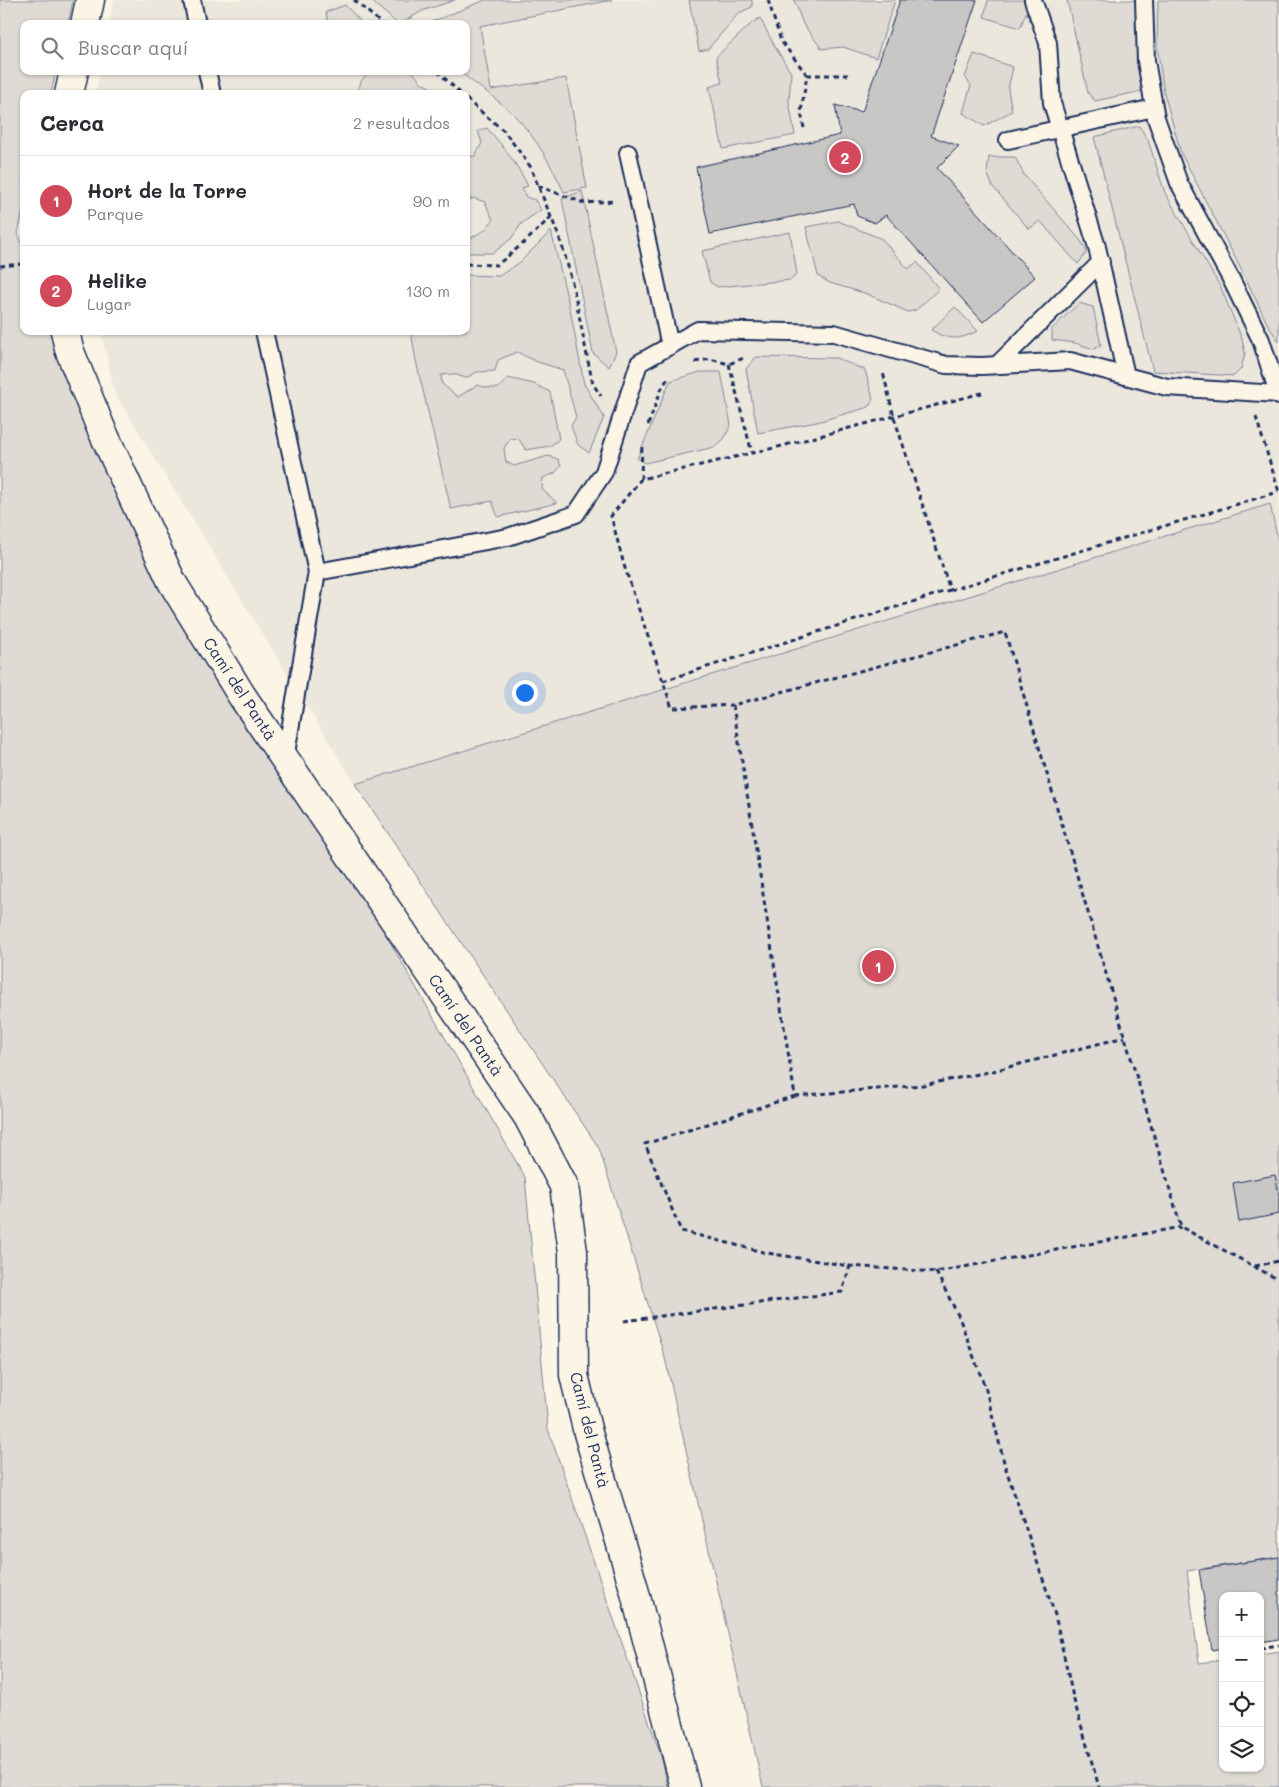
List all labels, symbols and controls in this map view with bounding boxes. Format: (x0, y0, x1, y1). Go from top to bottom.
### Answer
search box (20, 20, 470, 75)
icon: search (38, 34, 66, 62)
text: Buscar aquí (78, 35, 188, 60)
text: Cerca (40, 109, 105, 136)
text: 2 resultados (353, 112, 450, 133)
pin: 2 (829, 138, 861, 176)
text: Hort de la Torre (87, 178, 247, 203)
text: 1 (52, 190, 60, 211)
text: 90 m (413, 190, 450, 211)
text: Parque (87, 203, 144, 224)
text: Helike (87, 268, 147, 293)
text: 2 (52, 280, 60, 301)
text: 130 m (406, 280, 450, 301)
text: Lugar (87, 293, 131, 314)
street label: Camí del Pantà (199, 633, 282, 744)
your location (512, 680, 538, 706)
pin: 1 (862, 947, 894, 985)
street label: Camí del Pantà (424, 969, 508, 1080)
street label: Camí del Pantà (566, 1370, 615, 1490)
map controls (1219, 1592, 1264, 1772)
button: + (1219, 1592, 1264, 1637)
button: − (1219, 1637, 1264, 1682)
button: locate (1219, 1682, 1264, 1727)
button: layers (1219, 1727, 1264, 1772)

